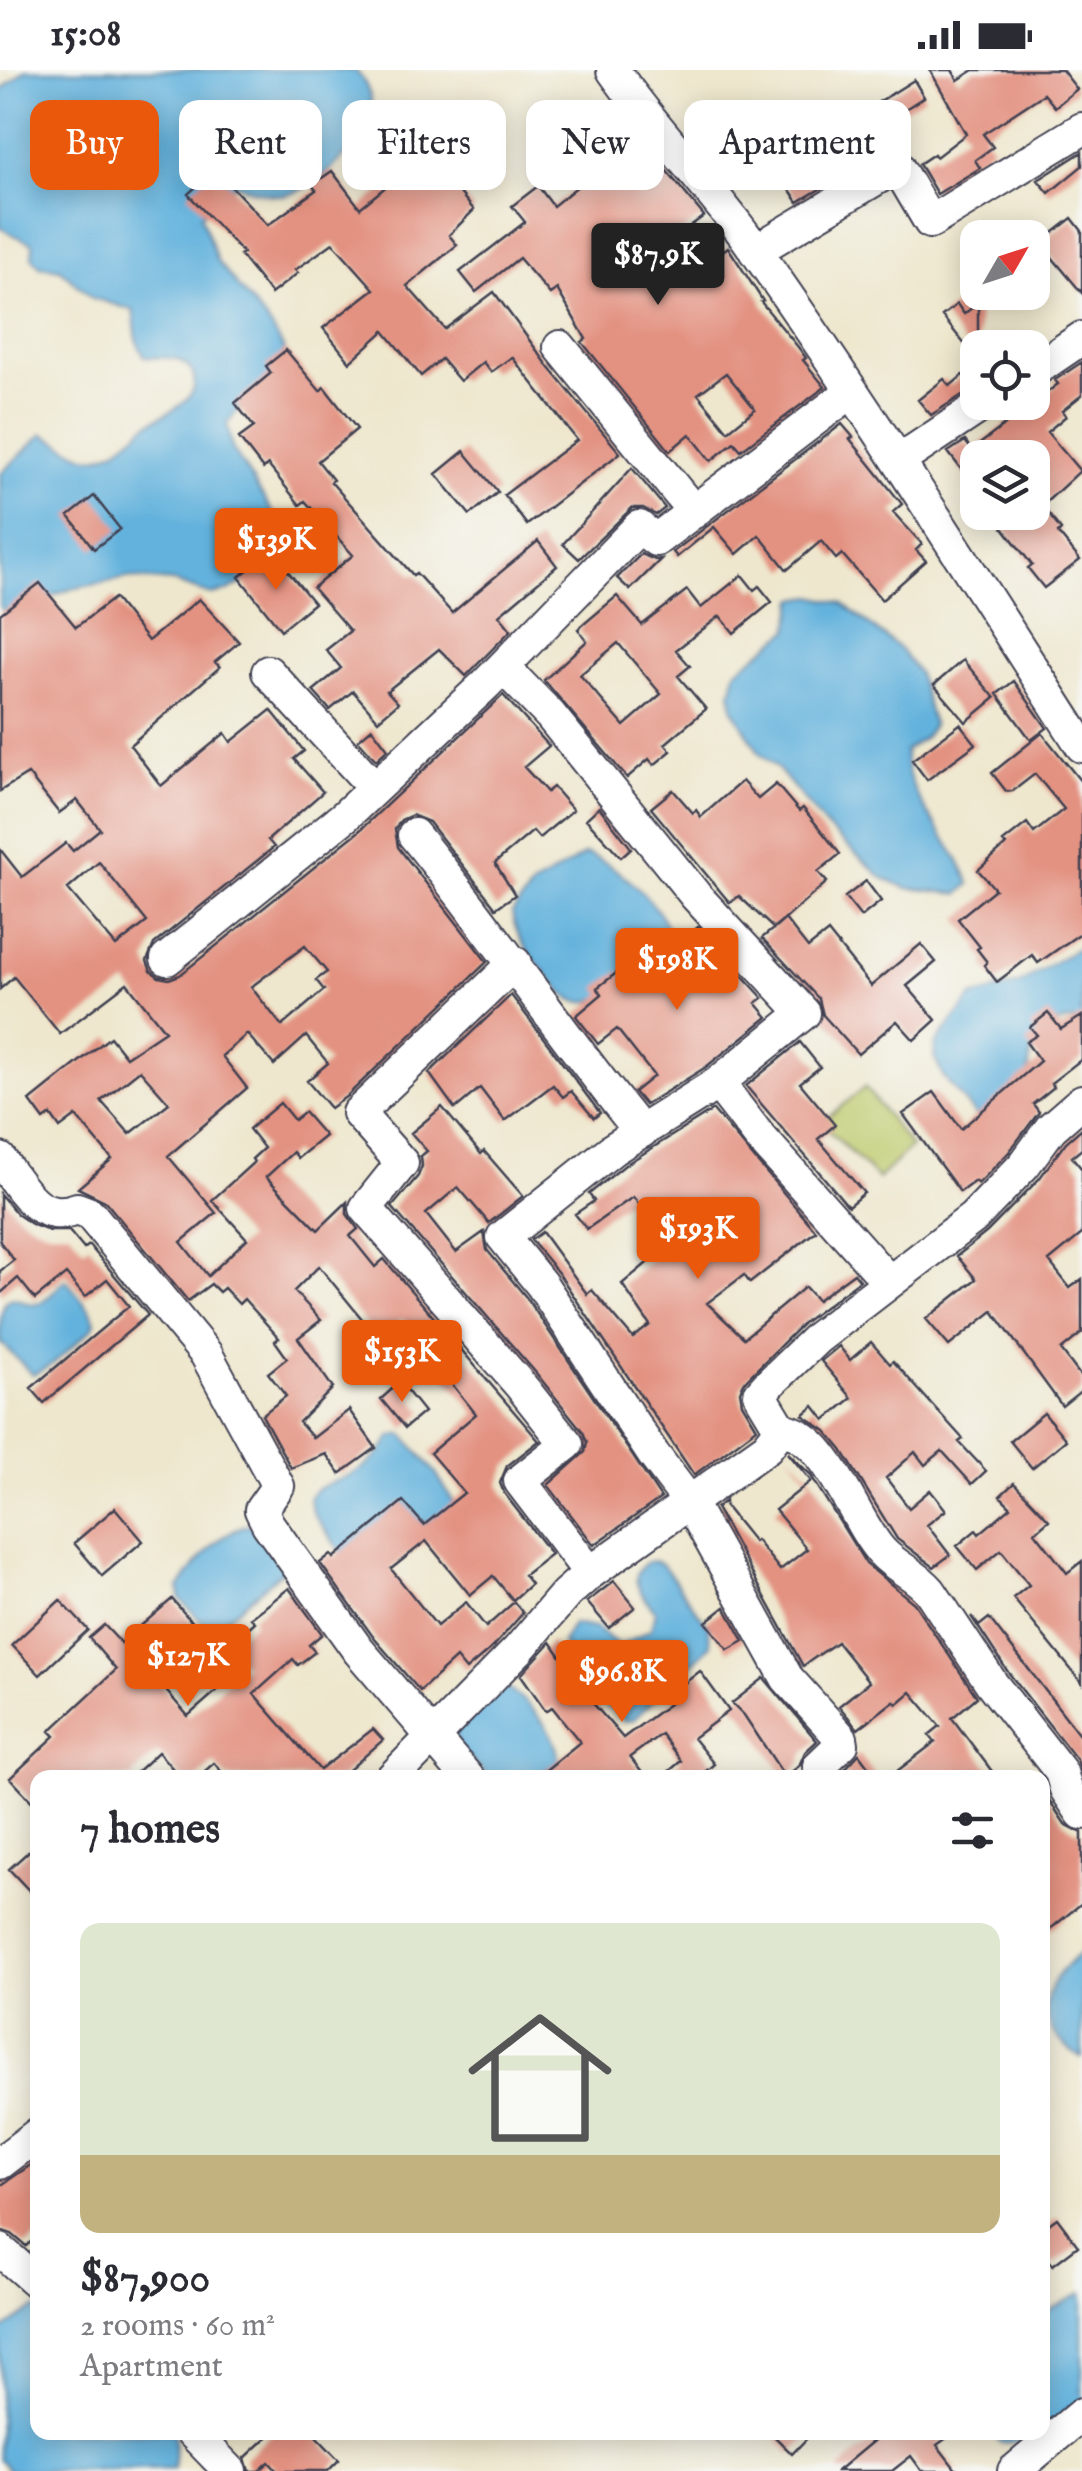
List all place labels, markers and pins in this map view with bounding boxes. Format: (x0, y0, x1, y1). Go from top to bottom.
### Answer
pin: $87.9K (577, 223, 739, 308)
pin: $139K (206, 508, 346, 593)
pin: $198K (607, 928, 747, 1013)
pin: $193K (628, 1197, 768, 1282)
pin: $153K (332, 1320, 472, 1405)
pin: $127K (118, 1624, 258, 1709)
pin: $96.8K (541, 1640, 703, 1725)

